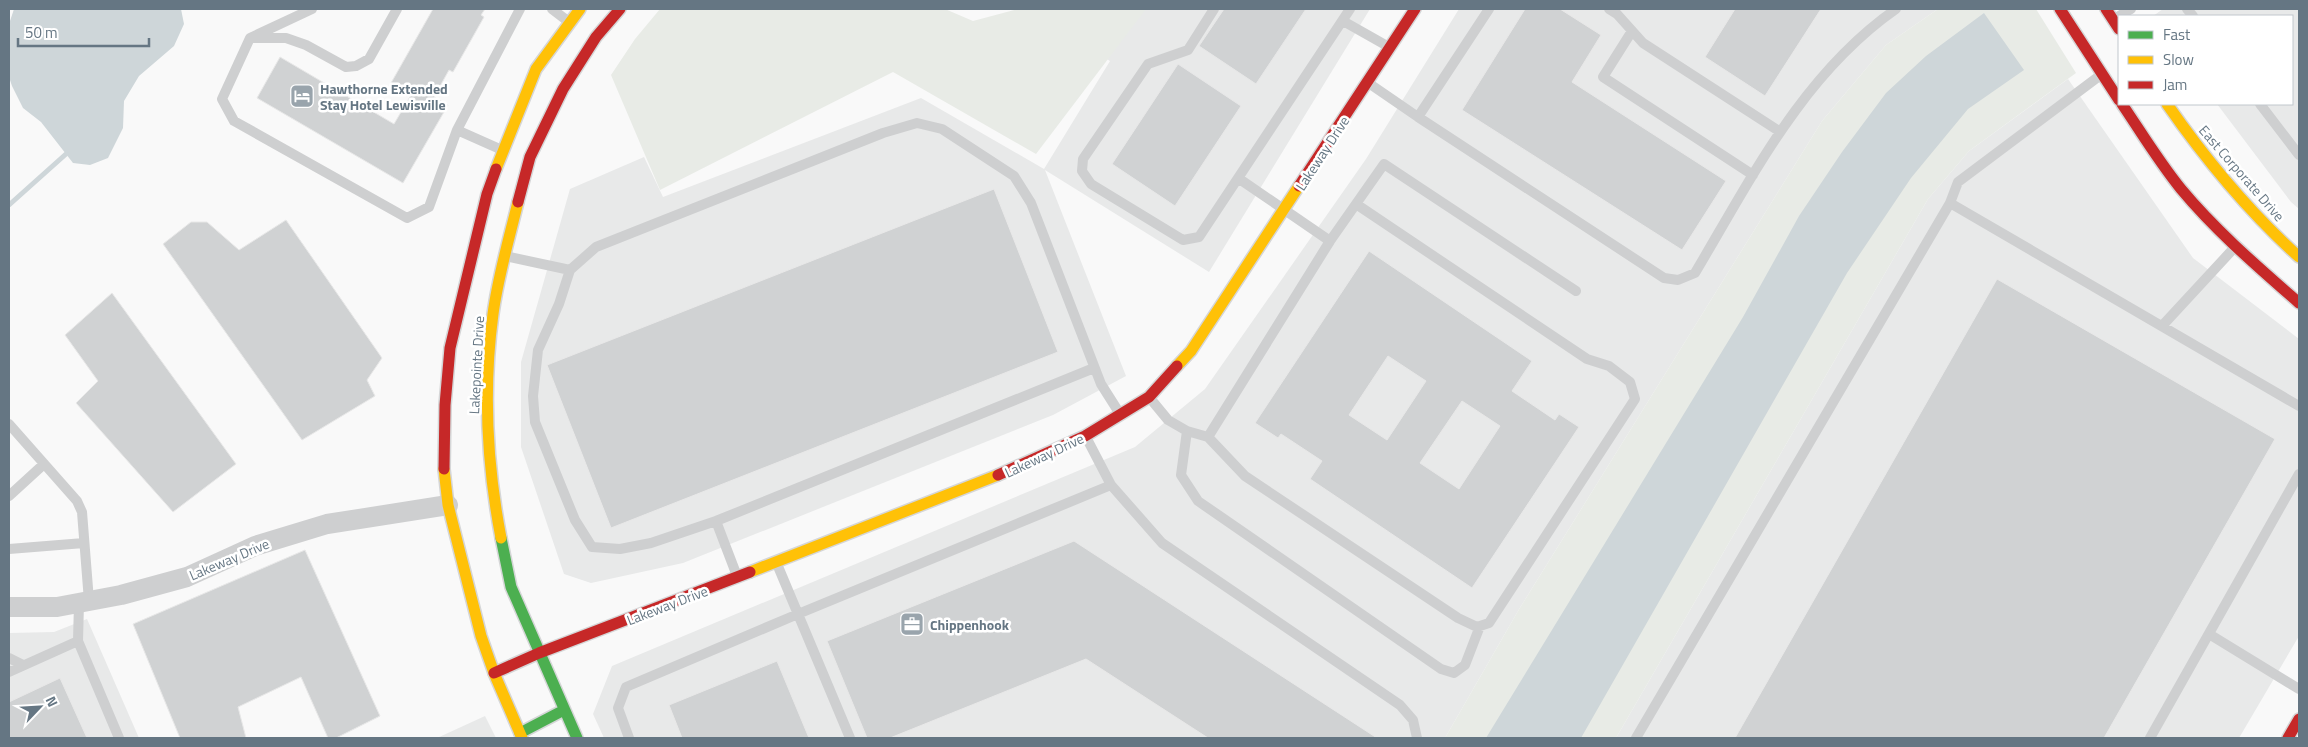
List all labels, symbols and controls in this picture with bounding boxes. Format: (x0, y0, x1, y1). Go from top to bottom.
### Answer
scale bar (18, 15, 149, 47)
legend (2118, 15, 2293, 105)
text: 50 m (25, 21, 58, 44)
text: Fast (2163, 23, 2191, 46)
text: Slow (2163, 48, 2194, 71)
text: Jam (2163, 73, 2187, 96)
place label: Hawthorne Extended Stay Hotel Lewisville (320, 78, 448, 115)
hotel icon: Hawthorne Extended Stay Hotel Lewisville (289, 83, 315, 109)
street label: Lakeway Drive (1290, 112, 1354, 194)
street label: East Corporate Drive (2194, 120, 2290, 226)
street label: Lakepointe Drive (463, 315, 489, 415)
street label: Lakeway Drive (1001, 427, 1087, 483)
street label: Lakeway Drive (186, 533, 272, 585)
street label: Lakeway Drive (623, 580, 711, 630)
office icon: Chippenhook (899, 611, 925, 637)
place label: Chippenhook (930, 614, 1010, 635)
north arrow (15, 682, 65, 732)
text: N (41, 692, 64, 710)

